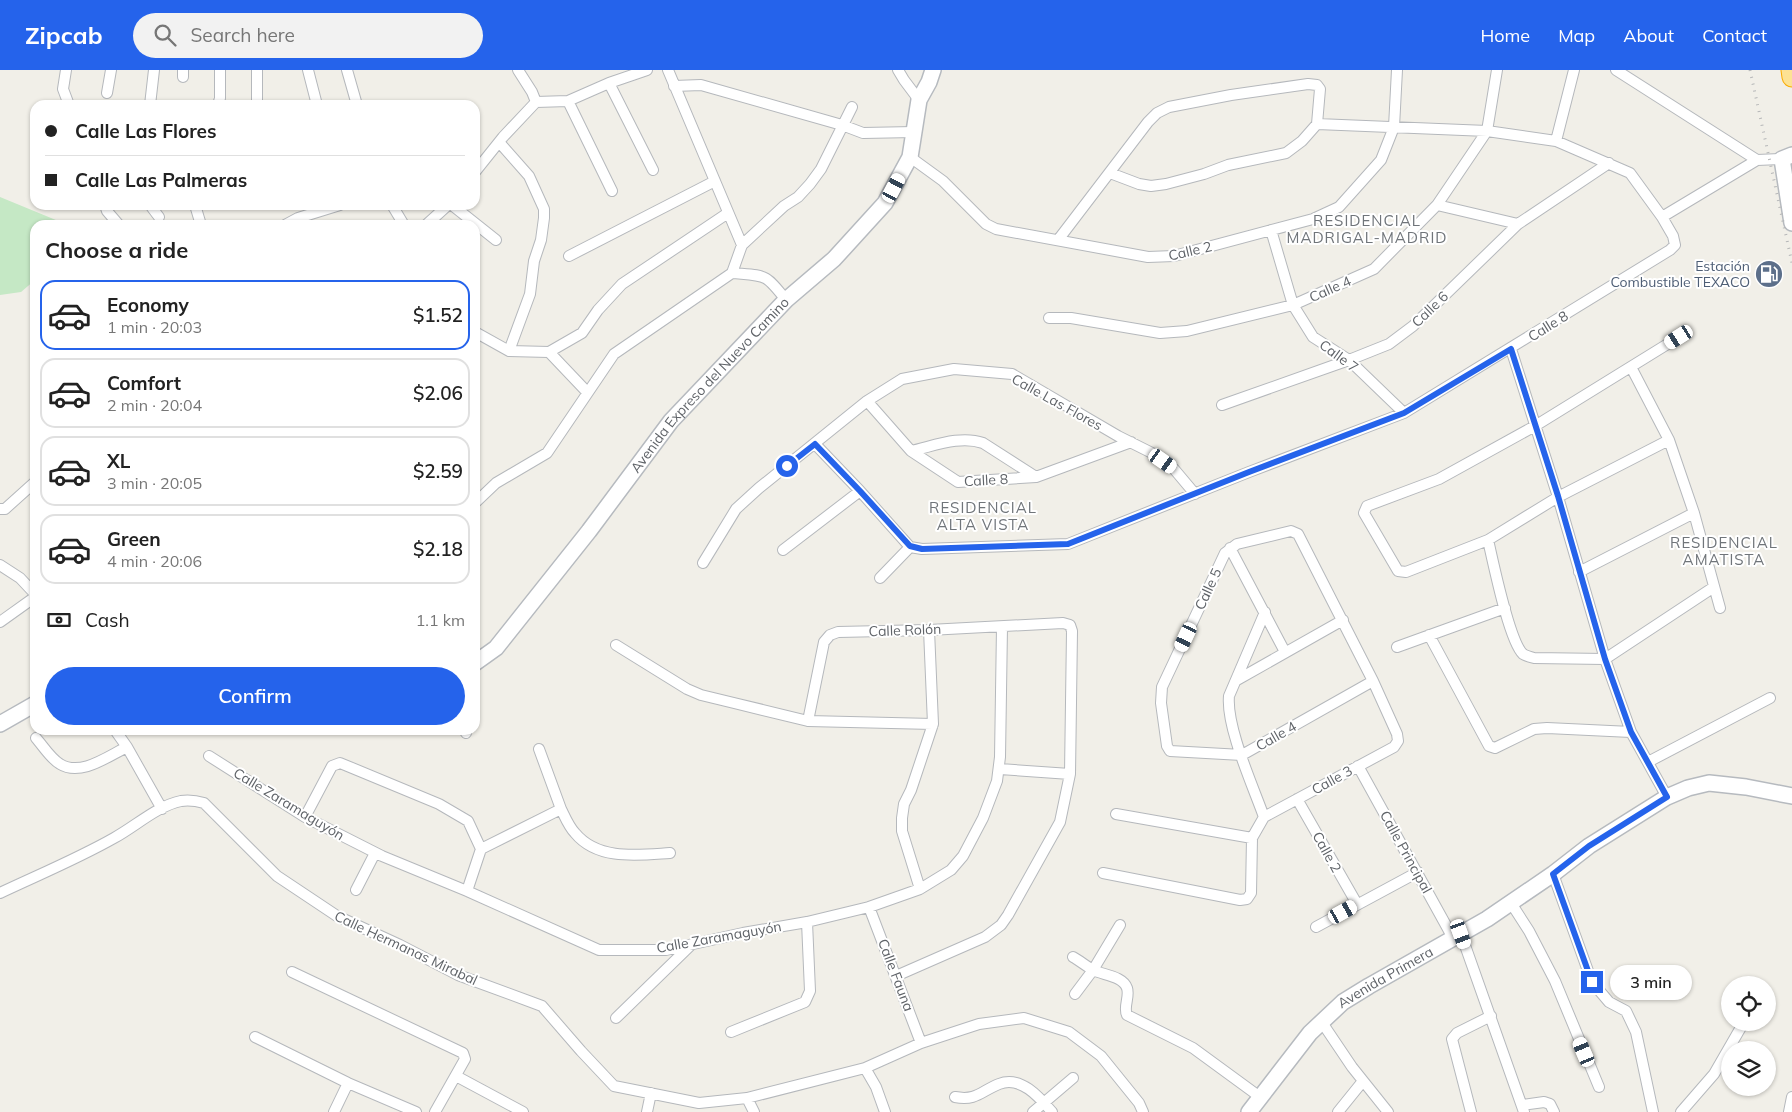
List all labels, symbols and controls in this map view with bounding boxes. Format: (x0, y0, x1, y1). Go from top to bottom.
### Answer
search box (133, 13, 483, 58)
text: Zipcab (25, 20, 103, 50)
icon: search (151, 21, 179, 49)
text: Search here (191, 23, 295, 47)
text: Home (1480, 24, 1530, 47)
text: Map (1558, 24, 1595, 47)
text: About (1623, 24, 1674, 47)
text: Contact (1702, 24, 1767, 47)
text: Calle Las Flores (75, 119, 216, 143)
text: Calle Las Palmeras (75, 168, 247, 192)
car (880, 171, 907, 205)
district label: RESIDENCIAL MADRIGAL-MADRID (1287, 211, 1447, 247)
text: Choose a ride (45, 236, 188, 264)
street label: Calle 2 (1166, 237, 1214, 265)
place label: Estación Combustible TEXACO (1610, 257, 1750, 291)
fuel station icon: Estación Combustible TEXACO (1754, 259, 1784, 289)
street label: Calle 4 (1306, 272, 1354, 306)
street label: Calle 6 (1408, 287, 1452, 331)
icon: car (47, 293, 92, 338)
text: Economy (107, 293, 189, 317)
street label: Avenida Expreso del Nuevo Camino (626, 293, 793, 476)
text: $1.52 (413, 303, 463, 327)
street label: Calle 8 (1525, 307, 1571, 345)
text: 1 min · 20:03 (107, 317, 202, 337)
car (1662, 323, 1695, 351)
street label: Calle 7 (1316, 336, 1362, 376)
street label: Calle Las Flores (1008, 370, 1106, 434)
icon: car (47, 371, 92, 416)
text: Comfort (107, 371, 181, 395)
text: $2.06 (413, 381, 463, 405)
text: 2 min · 20:04 (107, 395, 202, 415)
car (1146, 446, 1179, 476)
icon: car (47, 449, 92, 494)
text: XL (107, 449, 130, 473)
route start (776, 455, 798, 477)
text: $2.59 (413, 459, 463, 483)
street label: Calle 8 (964, 470, 1008, 490)
text: 3 min · 20:05 (107, 473, 202, 493)
district label: RESIDENCIAL ALTA VISTA (929, 498, 1037, 534)
icon: car (47, 527, 92, 572)
text: Green (107, 527, 161, 551)
district label: RESIDENCIAL AMATISTA (1670, 533, 1778, 569)
text: $2.18 (413, 537, 463, 561)
text: 4 min · 20:06 (107, 551, 202, 571)
street label: Calle 5 (1191, 565, 1225, 613)
icon: cash (45, 606, 73, 634)
text: Cash (85, 608, 130, 632)
text: 1.1 km (416, 610, 465, 630)
street label: Calle Rolón (868, 620, 942, 640)
car (1172, 620, 1199, 654)
button: Confirm (45, 667, 465, 725)
street label: Calle 4 (1252, 717, 1300, 755)
street label: Calle 3 (1308, 761, 1356, 799)
street label: Calle Zaramaguyón (230, 764, 348, 844)
street label: Calle Principal (1376, 808, 1436, 896)
street label: Calle 2 (1308, 828, 1346, 876)
car (1326, 898, 1359, 926)
street label: Calle Hermanas Mirabal (332, 907, 480, 989)
street label: Calle Zaramaguyón (655, 917, 783, 957)
car (1448, 917, 1473, 951)
street label: Calle Fauna (874, 936, 918, 1014)
street label: Avenida Primera (1334, 943, 1436, 1012)
callout: 3 min (1610, 964, 1692, 1000)
route end (1581, 971, 1603, 993)
text: 3 min (1630, 972, 1672, 992)
map controls (1721, 976, 1776, 1096)
button: locate (1721, 976, 1776, 1031)
car (1571, 1035, 1596, 1069)
button: layers (1721, 1041, 1776, 1096)

